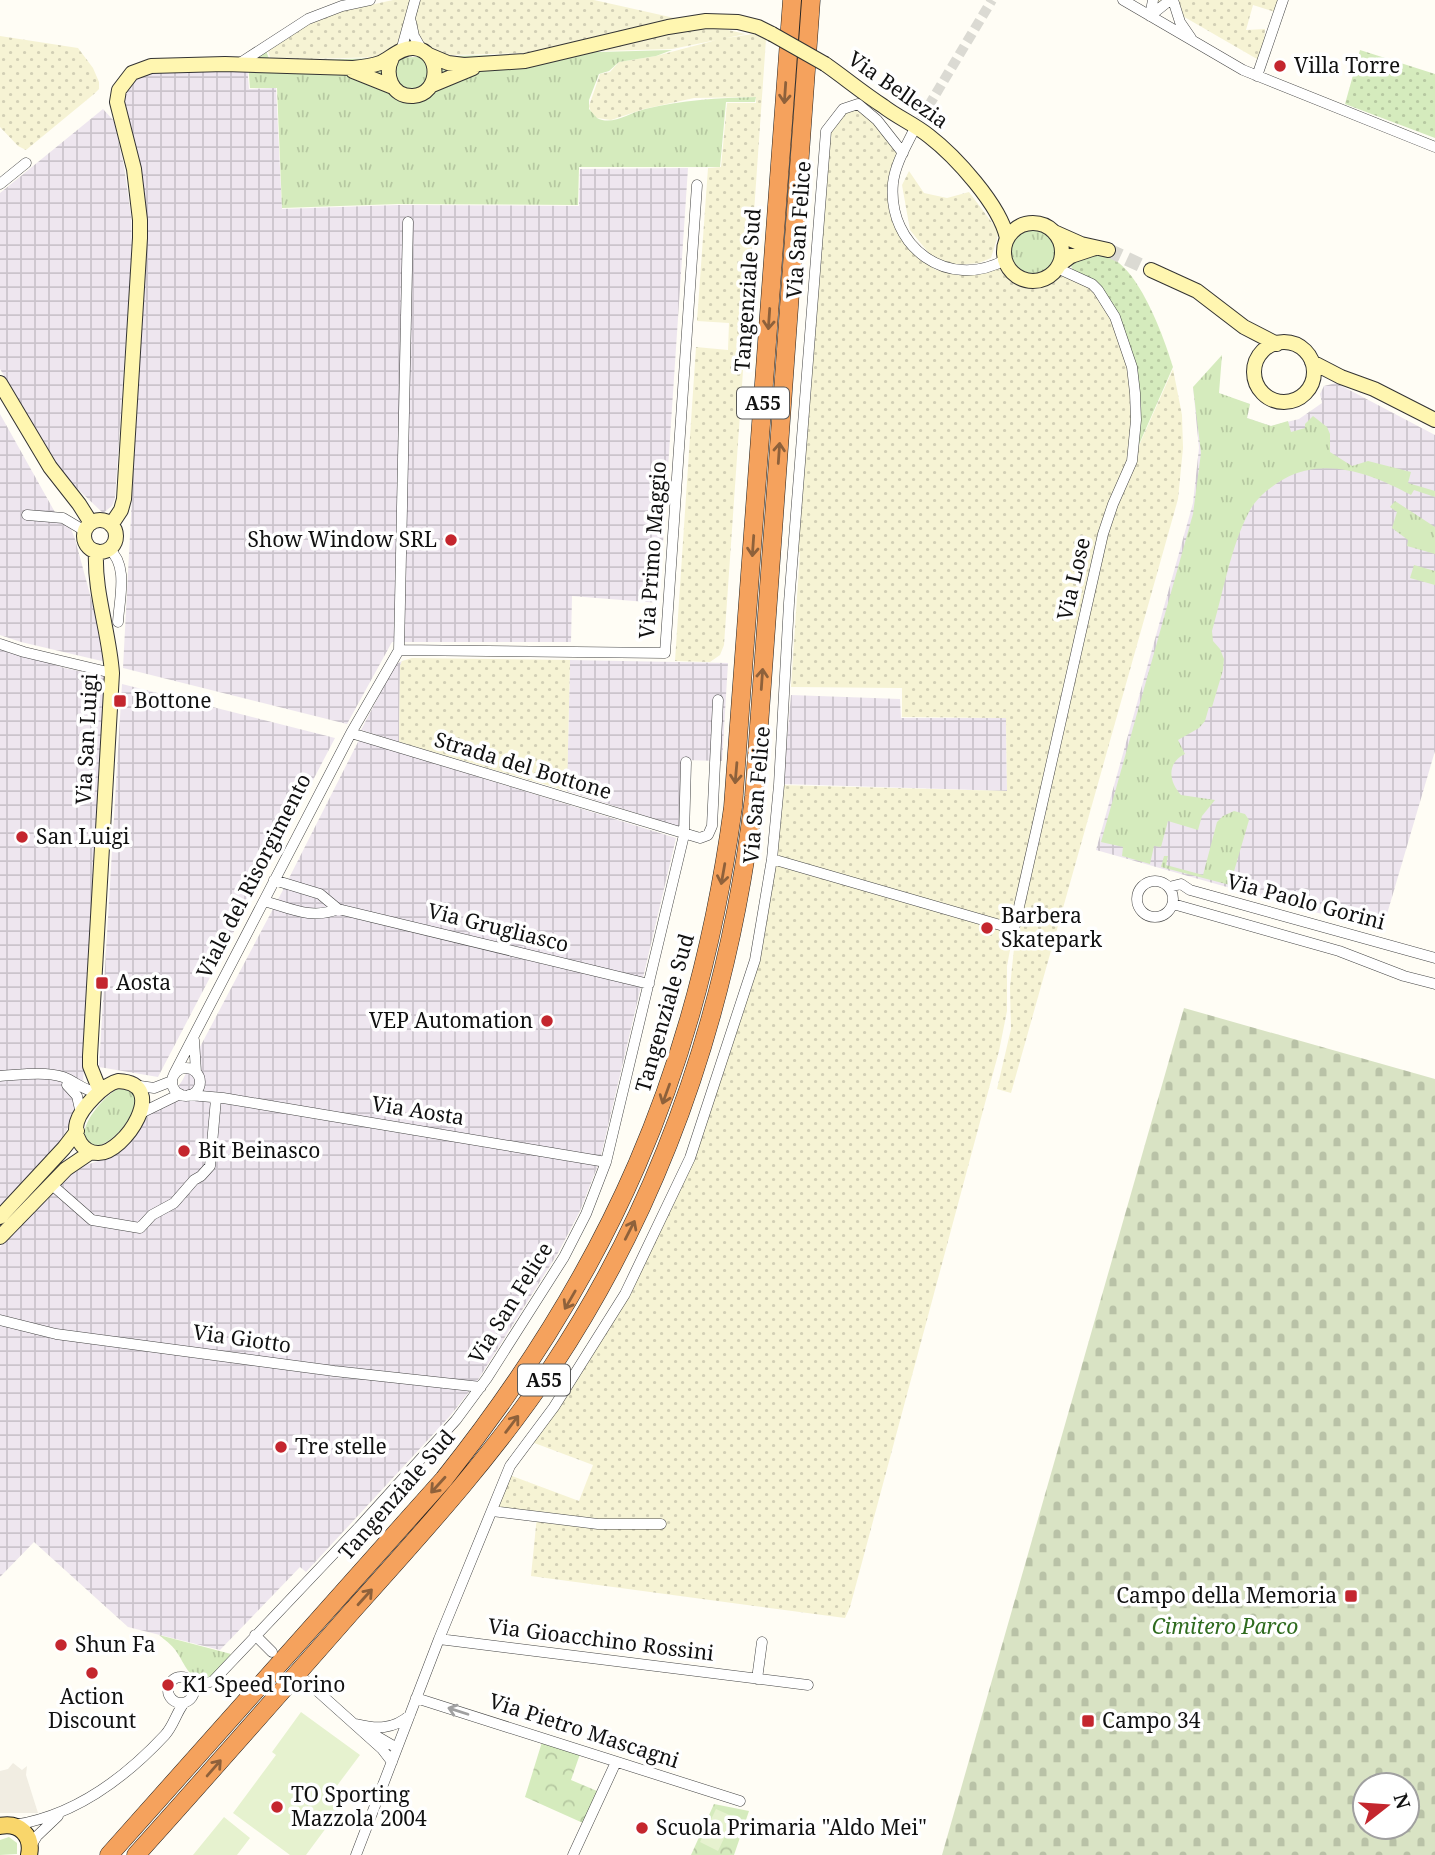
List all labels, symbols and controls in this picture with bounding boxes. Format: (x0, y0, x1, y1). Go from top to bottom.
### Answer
street label: Via Bellezia (843, 44, 954, 134)
place label: Villa Torre (1294, 51, 1400, 79)
marker: Villa Torre (1272, 58, 1288, 74)
one-way arrow (778, 81, 791, 103)
street label: Via San Felice (779, 160, 817, 300)
street label: Tangenziale Sud (727, 207, 767, 373)
one-way arrow (762, 308, 775, 330)
road number: A55 (737, 388, 789, 418)
one-way arrow (773, 442, 786, 464)
street label: Via Primo Maggio (632, 460, 672, 640)
place label: Show Window SRL (247, 525, 437, 553)
marker: Show Window SRL (443, 532, 459, 548)
one-way arrow (746, 535, 759, 557)
street label: Via Lose (1050, 535, 1096, 623)
one-way arrow (756, 668, 769, 691)
street label: Via San Luigi (69, 672, 103, 805)
place label: Bottone (134, 686, 212, 714)
marker: Bottone (112, 693, 128, 709)
street label: Strada del Bottone (431, 725, 615, 805)
street label: Via San Felice (736, 725, 776, 865)
one-way arrow (729, 761, 742, 784)
street label: Viale del Risorgimento (189, 768, 317, 983)
place label: San Luigi (36, 822, 130, 850)
marker: San Luigi (14, 829, 30, 845)
one-way arrow (716, 862, 729, 885)
street label: Via Paolo Gorini (1224, 866, 1389, 936)
street label: Via Grugliasco (425, 896, 572, 958)
place label: Barbera Skatepark (1001, 901, 1103, 953)
marker: Barbera Skatepark (979, 920, 995, 936)
street label: Tangenziale Sud (628, 930, 700, 1095)
place label: Aosta (116, 968, 171, 996)
marker: Aosta (94, 975, 110, 991)
place label: VEP Automation (369, 1006, 533, 1034)
marker: VEP Automation (539, 1013, 555, 1029)
one-way arrow (659, 1082, 671, 1104)
street label: Via Aosta (370, 1089, 466, 1131)
place label: Bit Beinasco (198, 1136, 320, 1164)
marker: Bit Beinasco (176, 1143, 192, 1159)
one-way arrow (624, 1220, 638, 1241)
street label: Via San Felice (462, 1237, 559, 1368)
one-way arrow (563, 1289, 577, 1309)
street label: Via Giotto (191, 1317, 293, 1359)
road number: A55 (518, 1364, 570, 1396)
one-way arrow (505, 1415, 520, 1434)
street label: Tangenziale Sud (332, 1423, 461, 1565)
place label: Tre stelle (295, 1432, 387, 1460)
marker: Tre stelle (273, 1439, 289, 1455)
one-way arrow (430, 1476, 446, 1494)
place label: Campo della Memoria (1116, 1581, 1337, 1609)
one-way arrow (357, 1588, 373, 1606)
marker: Campo della Memoria (1343, 1588, 1359, 1604)
street label: Via Gioacchino Rossini (487, 1611, 716, 1667)
park label: Cimitero Parco (1152, 1612, 1298, 1640)
place label: Shun Fa (75, 1630, 155, 1658)
marker: Shun Fa (53, 1637, 69, 1653)
marker: Action Discount (84, 1665, 100, 1681)
place label: K1 Speed Torino (182, 1670, 345, 1698)
marker: K1 Speed Torino (160, 1677, 176, 1693)
place label: Action Discount (48, 1682, 136, 1734)
street label: Via Pietro Mascagni (486, 1686, 683, 1774)
one-way arrow (447, 1704, 469, 1717)
place label: Campo 34 (1102, 1706, 1201, 1734)
marker: Campo 34 (1080, 1713, 1096, 1729)
one-way arrow (206, 1759, 222, 1777)
north arrow (1351, 1771, 1421, 1841)
place label: TO Sporting Mazzola 2004 (291, 1780, 427, 1832)
text: N (1388, 1790, 1417, 1812)
marker: TO Sporting Mazzola 2004 (269, 1799, 285, 1815)
place label: Scuola Primaria "Aldo Mei" (656, 1813, 927, 1841)
marker: Scuola Primaria "Aldo Mei" (634, 1820, 650, 1836)

